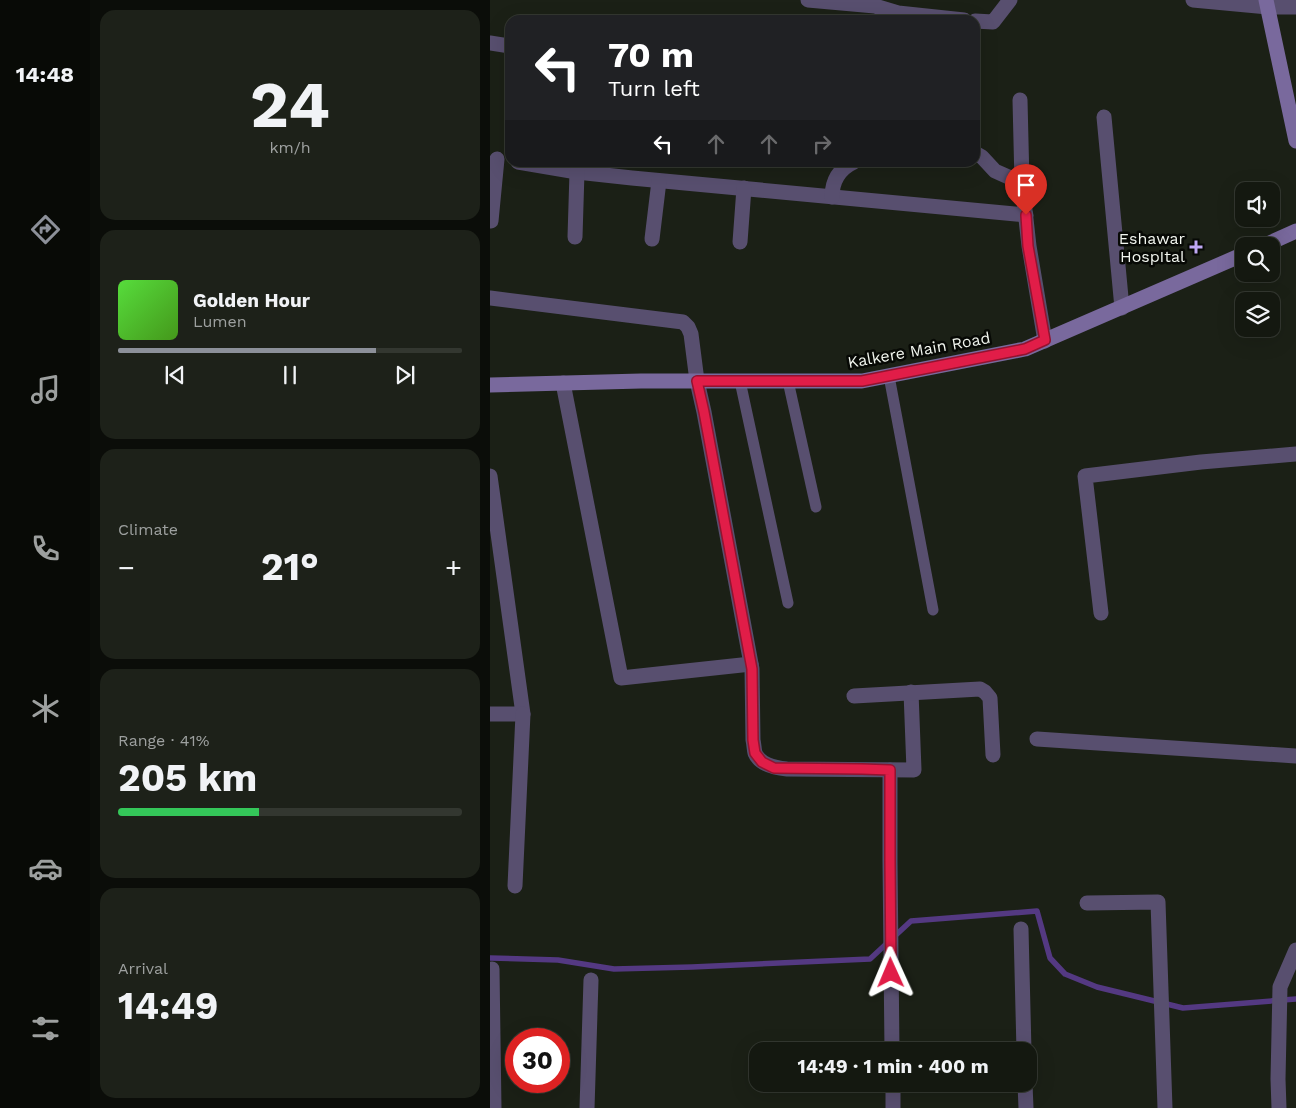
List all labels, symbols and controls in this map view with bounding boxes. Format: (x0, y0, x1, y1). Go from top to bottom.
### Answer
text: 70 m (608, 34, 694, 76)
icon: left (525, 35, 590, 100)
text: 14:48 (16, 62, 74, 87)
text: 24 (250, 67, 330, 143)
text: Turn left (608, 76, 700, 101)
icon: left (649, 130, 677, 158)
icon: ahead (702, 130, 730, 158)
icon: ahead (755, 130, 783, 158)
icon: right (808, 130, 836, 158)
text: km/h (269, 138, 311, 157)
pin (1005, 164, 1047, 215)
icon: arrive (1012, 171, 1040, 199)
map controls (1235, 182, 1280, 337)
button: sound (1235, 182, 1280, 227)
icon: directions (28, 212, 63, 247)
place label: Eshawar HospItal (1119, 229, 1185, 266)
button: search (1235, 237, 1280, 282)
marker: Eshawar HospItal (1189, 240, 1203, 254)
text: Golden Hour (193, 289, 310, 312)
button: layers (1235, 292, 1280, 337)
text: Lumen (193, 312, 247, 331)
street label: Kalkere Main Road (846, 328, 992, 372)
icon: previous (161, 361, 189, 389)
icon: pause (276, 361, 304, 389)
icon: next (391, 361, 419, 389)
icon: music (28, 372, 63, 407)
text: Climate (118, 520, 178, 539)
icon: phone (28, 531, 63, 566)
text: 21° (261, 545, 319, 589)
text: − (118, 551, 135, 584)
text: + (445, 551, 462, 584)
icon: climate (28, 691, 63, 726)
text: Range · 41% (118, 731, 209, 750)
text: 205 km (118, 756, 257, 800)
icon: car (28, 851, 63, 886)
position arrow (864, 946, 916, 998)
text: Arrival (118, 959, 168, 978)
text: 14:49 (118, 984, 218, 1028)
icon: filters (28, 1011, 63, 1046)
speed limit sign: 30 (505, 1028, 570, 1093)
text: 14:49 · 1 min · 400 m (797, 1055, 989, 1078)

